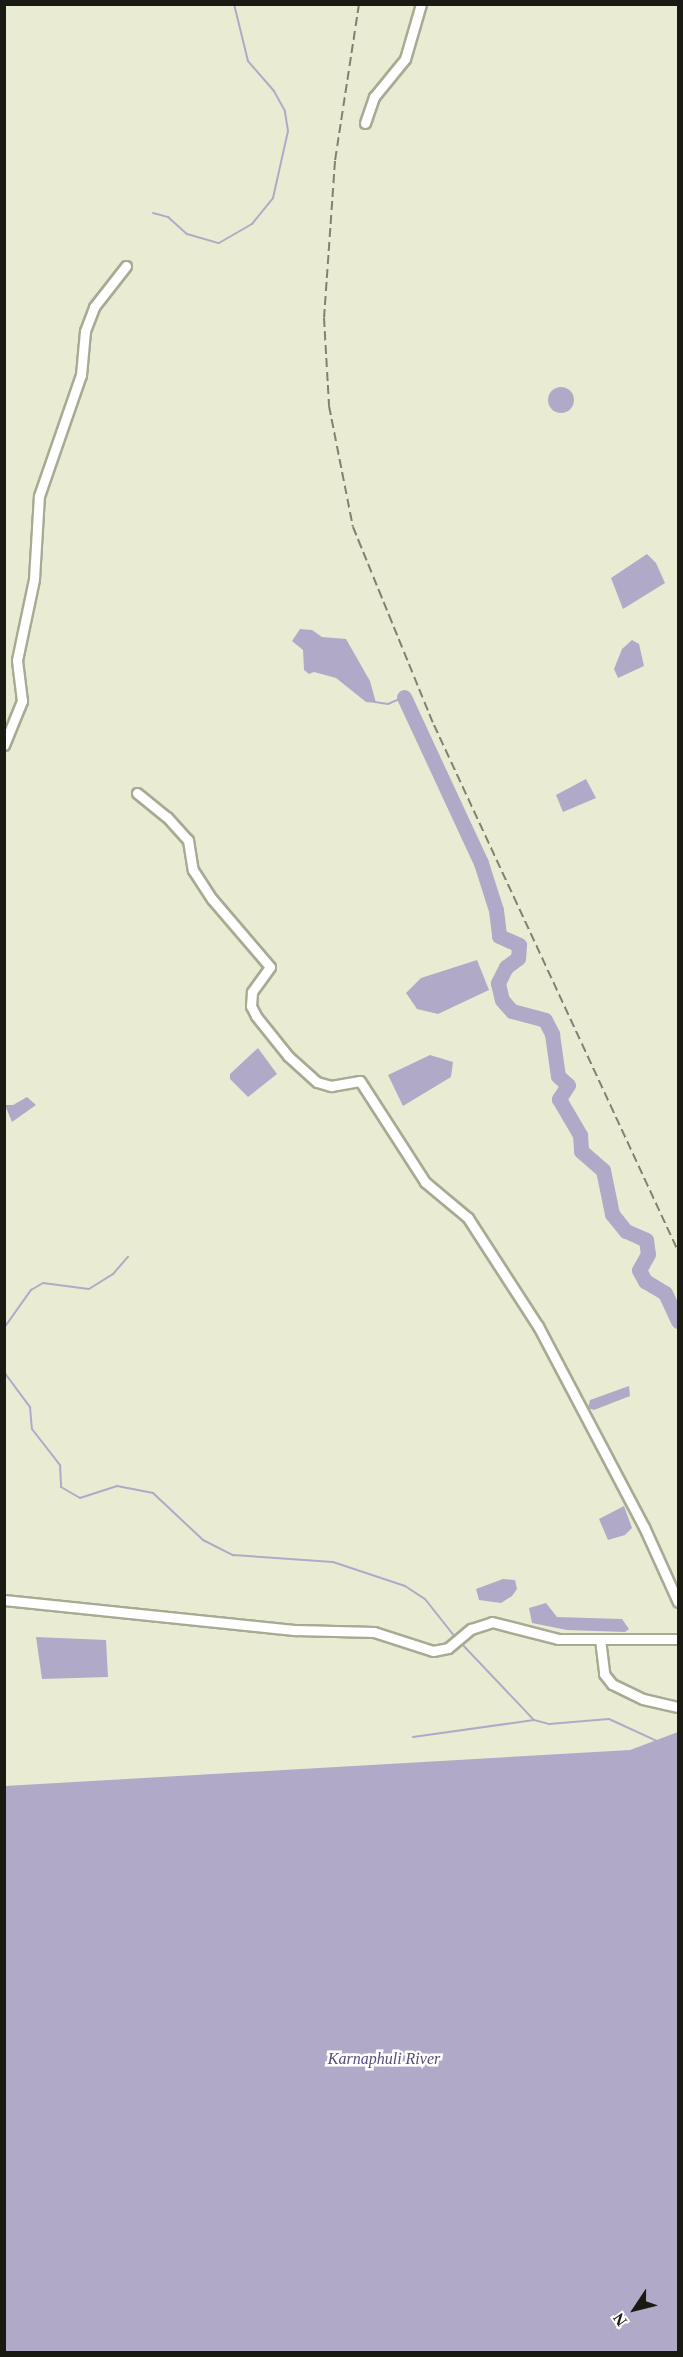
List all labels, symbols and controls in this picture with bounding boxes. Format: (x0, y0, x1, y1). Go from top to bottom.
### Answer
water label: Karnaphuli River (322, 2049, 446, 2069)
north arrow (605, 2279, 665, 2339)
text: N (610, 2310, 630, 2329)

